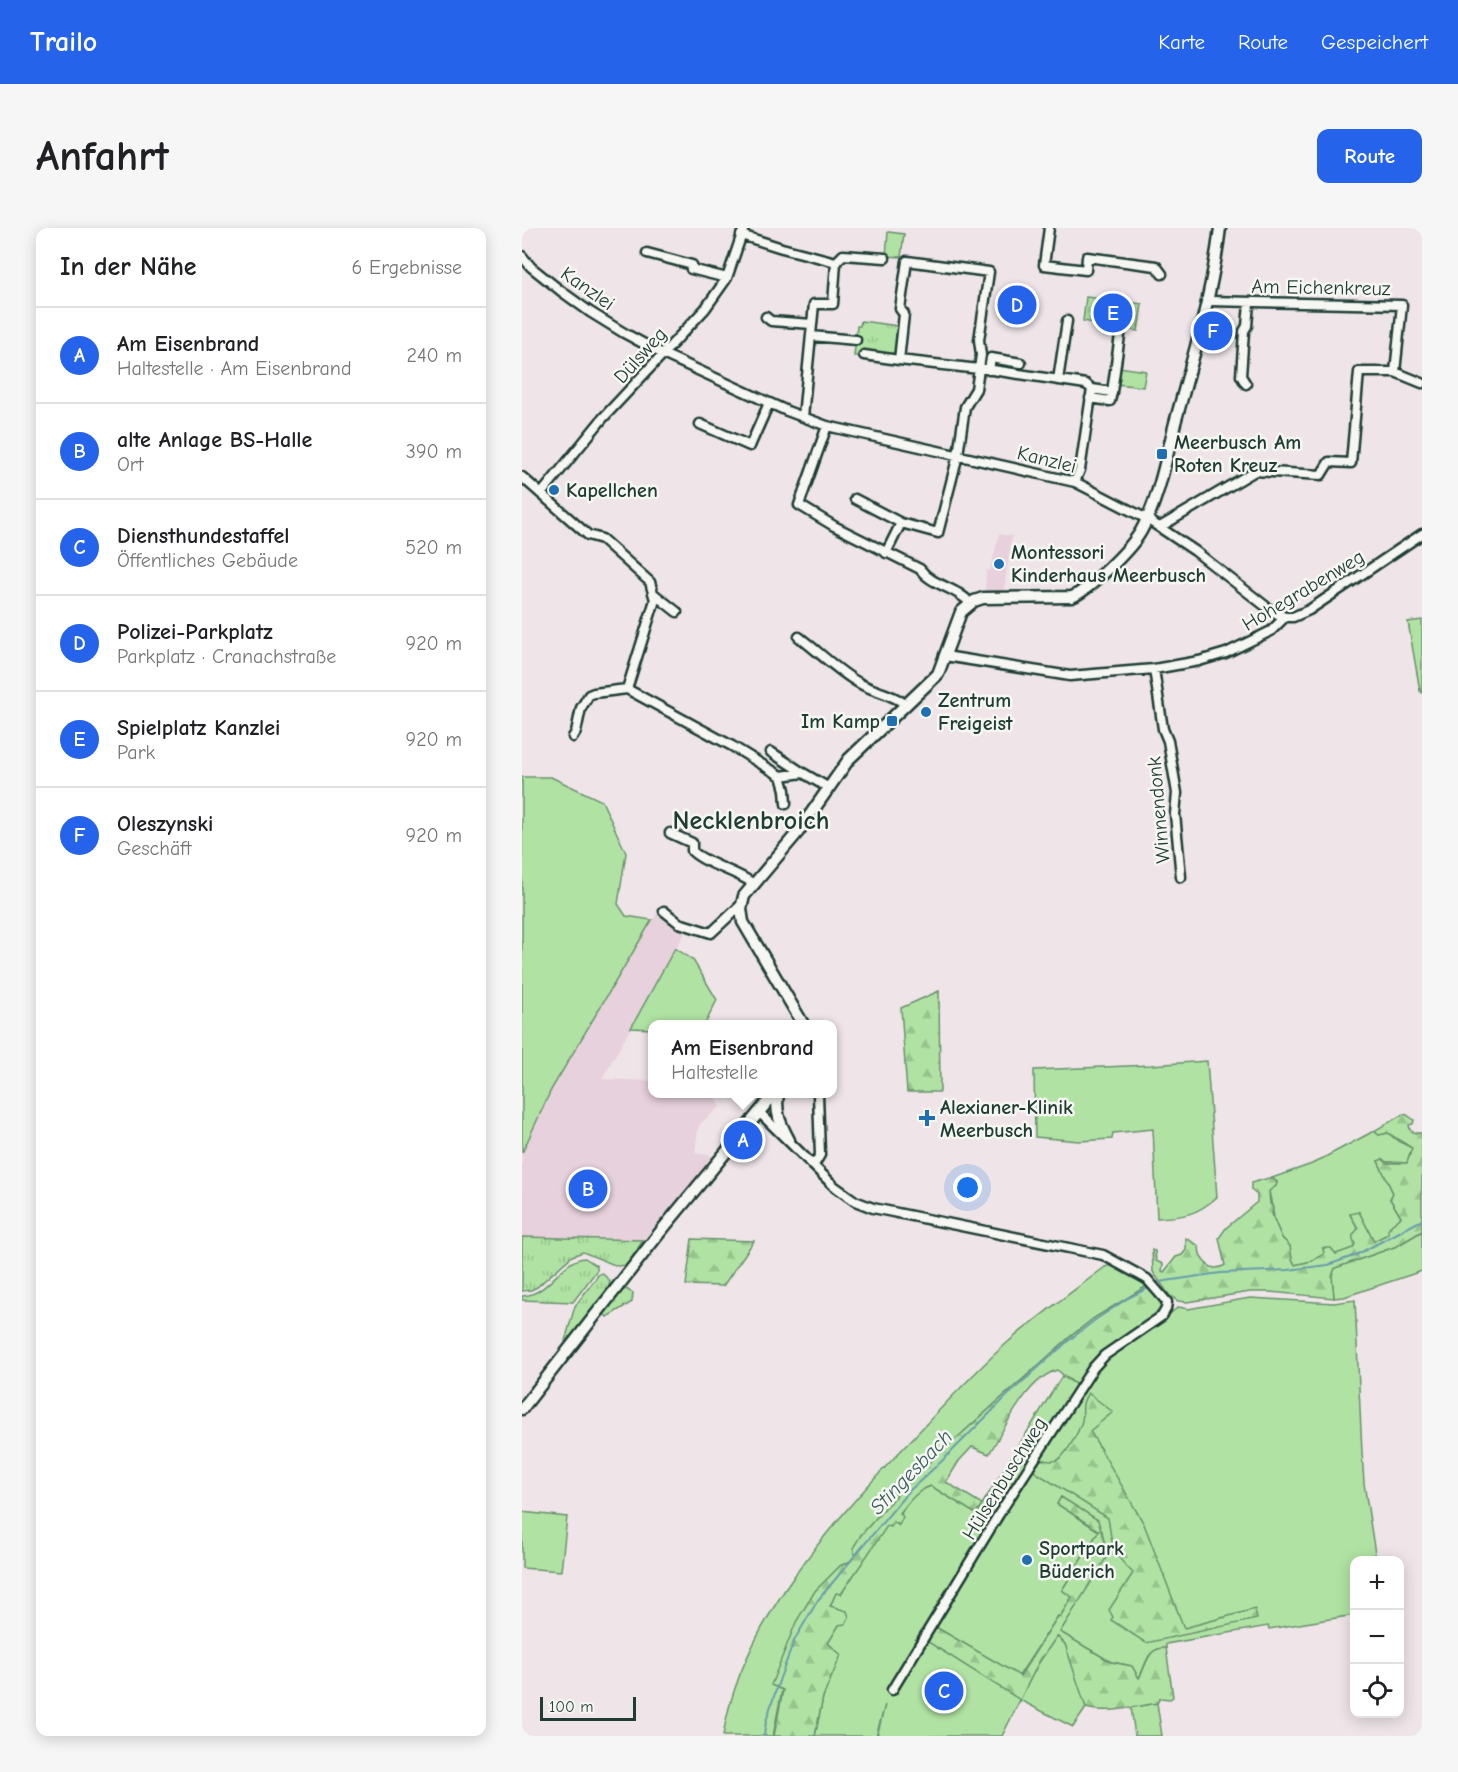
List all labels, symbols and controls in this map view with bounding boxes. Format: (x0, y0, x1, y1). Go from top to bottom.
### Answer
text: Trailo (30, 26, 97, 58)
text: Karte (1158, 30, 1205, 54)
text: Route (1238, 30, 1288, 54)
text: Gespeichert (1321, 30, 1428, 54)
button: Route (1317, 129, 1422, 183)
text: Anfahrt (36, 132, 169, 181)
text: In der Nähe (60, 252, 197, 282)
text: 6 Ergebnisse (352, 256, 462, 279)
street label: Kanzlei (556, 262, 619, 315)
street label: Am Eichenkreuz (1251, 275, 1391, 300)
pin: D (998, 282, 1036, 328)
pin: E (1094, 290, 1132, 335)
pin: F (1194, 308, 1232, 354)
street label: Dülsweg (609, 322, 672, 388)
text: Am Eisenbrand (117, 331, 259, 357)
text: A (74, 344, 85, 367)
text: 240 m (407, 344, 462, 367)
text: Haltestelle · Am Eisenbrand (117, 357, 351, 380)
text: alte Anlage BS-Halle (117, 427, 312, 453)
place label: Meerbusch Am Roten Kreuz (1174, 431, 1301, 477)
text: B (73, 440, 86, 463)
text: 390 m (406, 440, 462, 463)
street label: Kanzlei (1015, 441, 1079, 478)
marker: Meerbusch Am Roten Kreuz (1155, 447, 1169, 461)
text: Ort (117, 453, 144, 476)
place label: Kapellchen (566, 479, 658, 502)
marker: Kapellchen (547, 483, 561, 497)
text: Diensthundestaffel (117, 523, 290, 549)
text: C (73, 536, 86, 559)
text: 520 m (405, 536, 462, 559)
place label: Montessori Kinderhaus Meerbusch (1011, 541, 1206, 587)
street label: Hohegrabenweg (1238, 545, 1368, 636)
text: Öffentliches Gebäude (117, 549, 298, 572)
marker: Montessori Kinderhaus Meerbusch (992, 557, 1006, 571)
text: Polizei-Parkplatz (117, 619, 273, 645)
text: D (73, 632, 86, 655)
text: 920 m (406, 632, 462, 655)
text: Parkplatz · Cranachstraße (117, 645, 336, 668)
place label: Zentrum Freigeist (938, 689, 1013, 735)
marker: Zentrum Freigeist (919, 705, 933, 719)
place label: Im Kamp (801, 710, 880, 733)
marker: Im Kamp (885, 714, 899, 728)
text: Spielplatz Kanzlei (117, 715, 280, 741)
text: E (74, 728, 85, 751)
text: 920 m (406, 728, 462, 751)
text: Park (117, 741, 155, 764)
street label: Winnendonk (1142, 755, 1175, 864)
district label: Necklenbroich (672, 806, 830, 836)
text: Oleszynski (117, 811, 213, 837)
text: F (74, 824, 85, 847)
text: 920 m (406, 824, 462, 847)
text: Geschäft (117, 837, 192, 860)
popup (648, 1020, 837, 1098)
text: Am Eisenbrand (671, 1035, 814, 1061)
text: Haltestelle (671, 1061, 758, 1084)
place label: Alexianer-Klinik Meerbusch (940, 1096, 1073, 1142)
marker: Alexianer-Klinik Meerbusch (918, 1109, 936, 1127)
pin: A (724, 1118, 762, 1162)
pin: B (568, 1166, 608, 1212)
your location (953, 1173, 982, 1202)
street label: Hülsenbuschweg (958, 1413, 1051, 1544)
water label: Stingesbach (865, 1425, 957, 1519)
place label: Sportpark Büderich (1039, 1537, 1124, 1583)
marker: Sportpark Büderich (1020, 1553, 1034, 1567)
map controls (1350, 1556, 1404, 1718)
button: + (1350, 1556, 1404, 1610)
button: − (1350, 1610, 1404, 1664)
button: locate (1350, 1664, 1404, 1718)
pin: C (924, 1668, 964, 1714)
scale bar (540, 1694, 636, 1722)
text: 100 m (549, 1698, 593, 1716)

